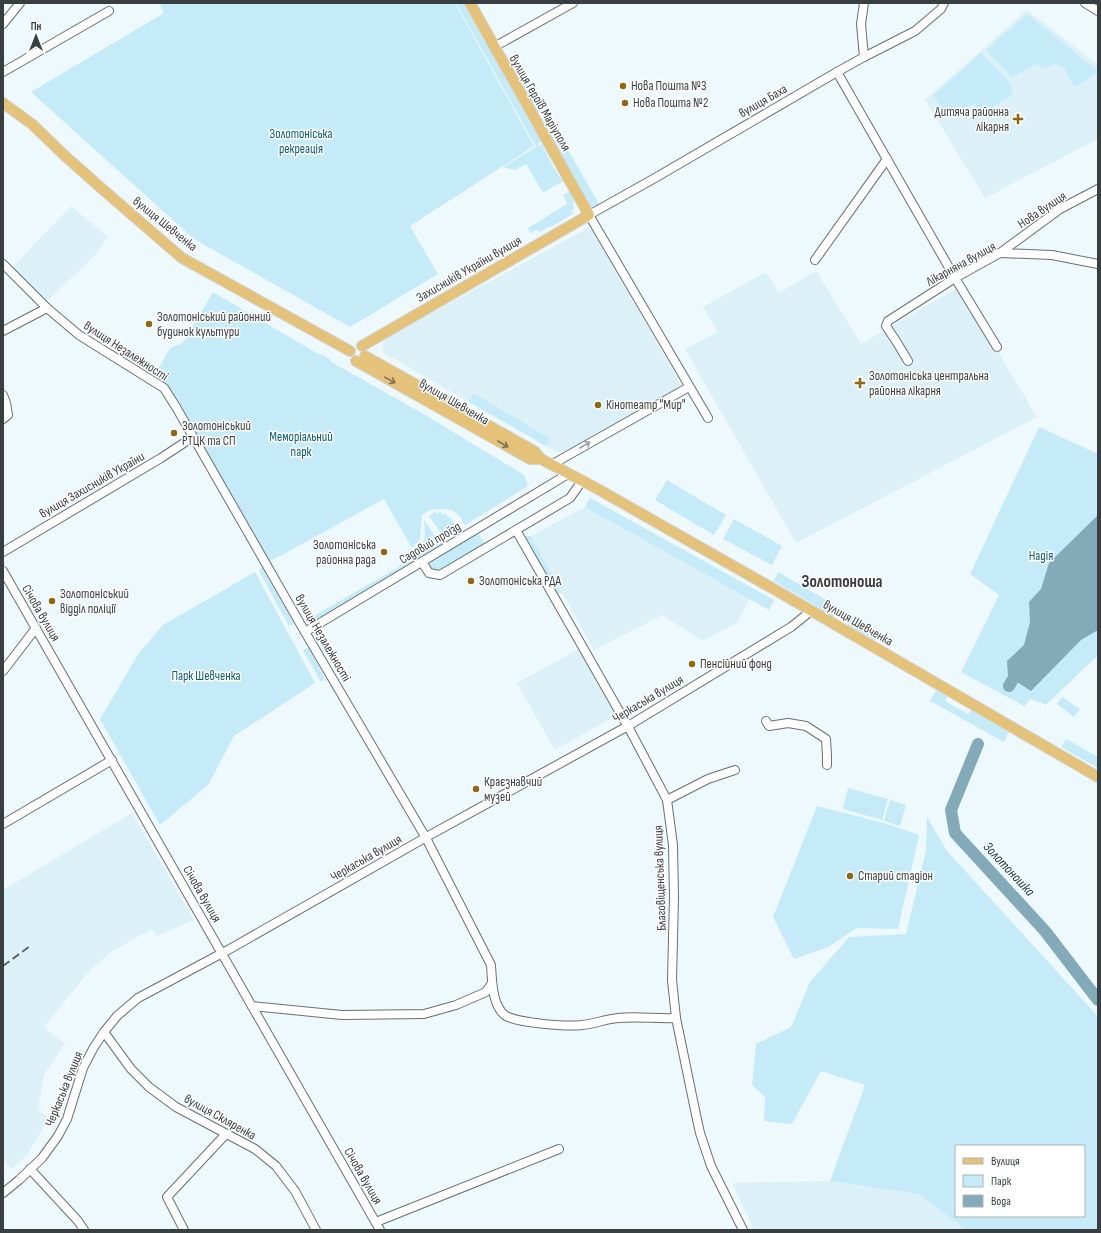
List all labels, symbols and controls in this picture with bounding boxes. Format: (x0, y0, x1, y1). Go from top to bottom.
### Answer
north arrow (16, 16, 56, 56)
text: Пн (31, 20, 42, 33)
street label: вулиця Героїв Маріуполя (506, 52, 574, 154)
place label: Нова Пошта №3 (631, 78, 706, 94)
marker: Нова Пошта №3 (618, 81, 628, 91)
street label: вулиця Баха (736, 81, 790, 121)
place label: Нова Пошта №2 (633, 95, 708, 111)
marker: Нова Пошта №2 (620, 98, 630, 108)
place label: Дитяча районна лікарня (935, 104, 1009, 135)
marker: Дитяча районна лікарня (1012, 113, 1024, 125)
park label: Золотоніська рекреація (270, 126, 332, 157)
street label: Нова вулиця (1015, 188, 1069, 232)
street label: вулиця Шевченка (130, 193, 200, 255)
street label: Захисників України вулиця (414, 232, 524, 306)
street label: Лікарняна вулиця (923, 238, 999, 290)
place label: Золотоніський районний будинок культури (157, 309, 271, 340)
street label: вулиця Незалежності (81, 318, 171, 384)
marker: Золотоніський районний будинок культури (144, 319, 154, 329)
place label: Золотоніська центральна районна лікарня (869, 368, 989, 399)
street label: вулиця Шевченка (416, 376, 492, 428)
one-way arrow (384, 377, 396, 385)
marker: Золотоніська центральна районна лікарня (854, 377, 866, 389)
place label: Кінотеатр "Мир" (606, 397, 686, 413)
marker: Кінотеатр "Мир" (593, 400, 603, 410)
place label: Золотоніський РТЦК та СП (182, 418, 251, 449)
marker: Золотоніський РТЦК та СП (169, 428, 179, 438)
park label: Меморіальний парк (269, 429, 333, 460)
one-way arrow (578, 440, 590, 448)
one-way arrow (497, 441, 509, 449)
street label: вулиця Захисників України (37, 448, 147, 522)
street label: Садовий проїзд (396, 518, 464, 568)
place label: Золотоніська районна рада (313, 537, 376, 568)
marker: Золотоніська районна рада (379, 547, 389, 557)
park label: Надія (1029, 548, 1053, 564)
district label: Золотоноша (801, 572, 883, 592)
place label: Золотоніська РДА (479, 573, 562, 589)
marker: Золотоніська РДА (466, 576, 476, 586)
street label: Січова вулиця (18, 582, 64, 644)
place label: Золотоніський відділ поліції (60, 586, 129, 617)
street label: вулиця Незалежності (292, 592, 354, 684)
marker: Золотоніський відділ поліції (47, 596, 57, 606)
street label: вулиця Шевченка (820, 597, 896, 649)
place label: Пенсійний фонд (700, 656, 772, 672)
marker: Пенсійний фонд (687, 659, 697, 669)
park label: Парк Шевченка (171, 668, 241, 684)
street label: Черкаська вулиця (610, 672, 686, 726)
place label: Краєзнавчий музей (484, 774, 542, 805)
marker: Краєзнавчий музей (471, 784, 481, 794)
street label: Благовіщенська вулиця (650, 825, 670, 931)
street label: Черкаська вулиця (327, 831, 405, 885)
water label: Золотоношка (980, 838, 1038, 900)
street label: Січова вулиця (179, 863, 225, 925)
place label: Старий стадіон (858, 868, 933, 884)
marker: Старий стадіон (845, 871, 855, 881)
street label: Черкаська вулиця (42, 1049, 86, 1129)
street label: вулиця Скляренка (181, 1091, 259, 1143)
street label: Січова вулиця (340, 1145, 386, 1207)
legend (955, 1145, 1085, 1217)
text: Вулиця (991, 1154, 1020, 1169)
text: Парк (991, 1174, 1012, 1189)
text: Вода (991, 1194, 1011, 1209)

